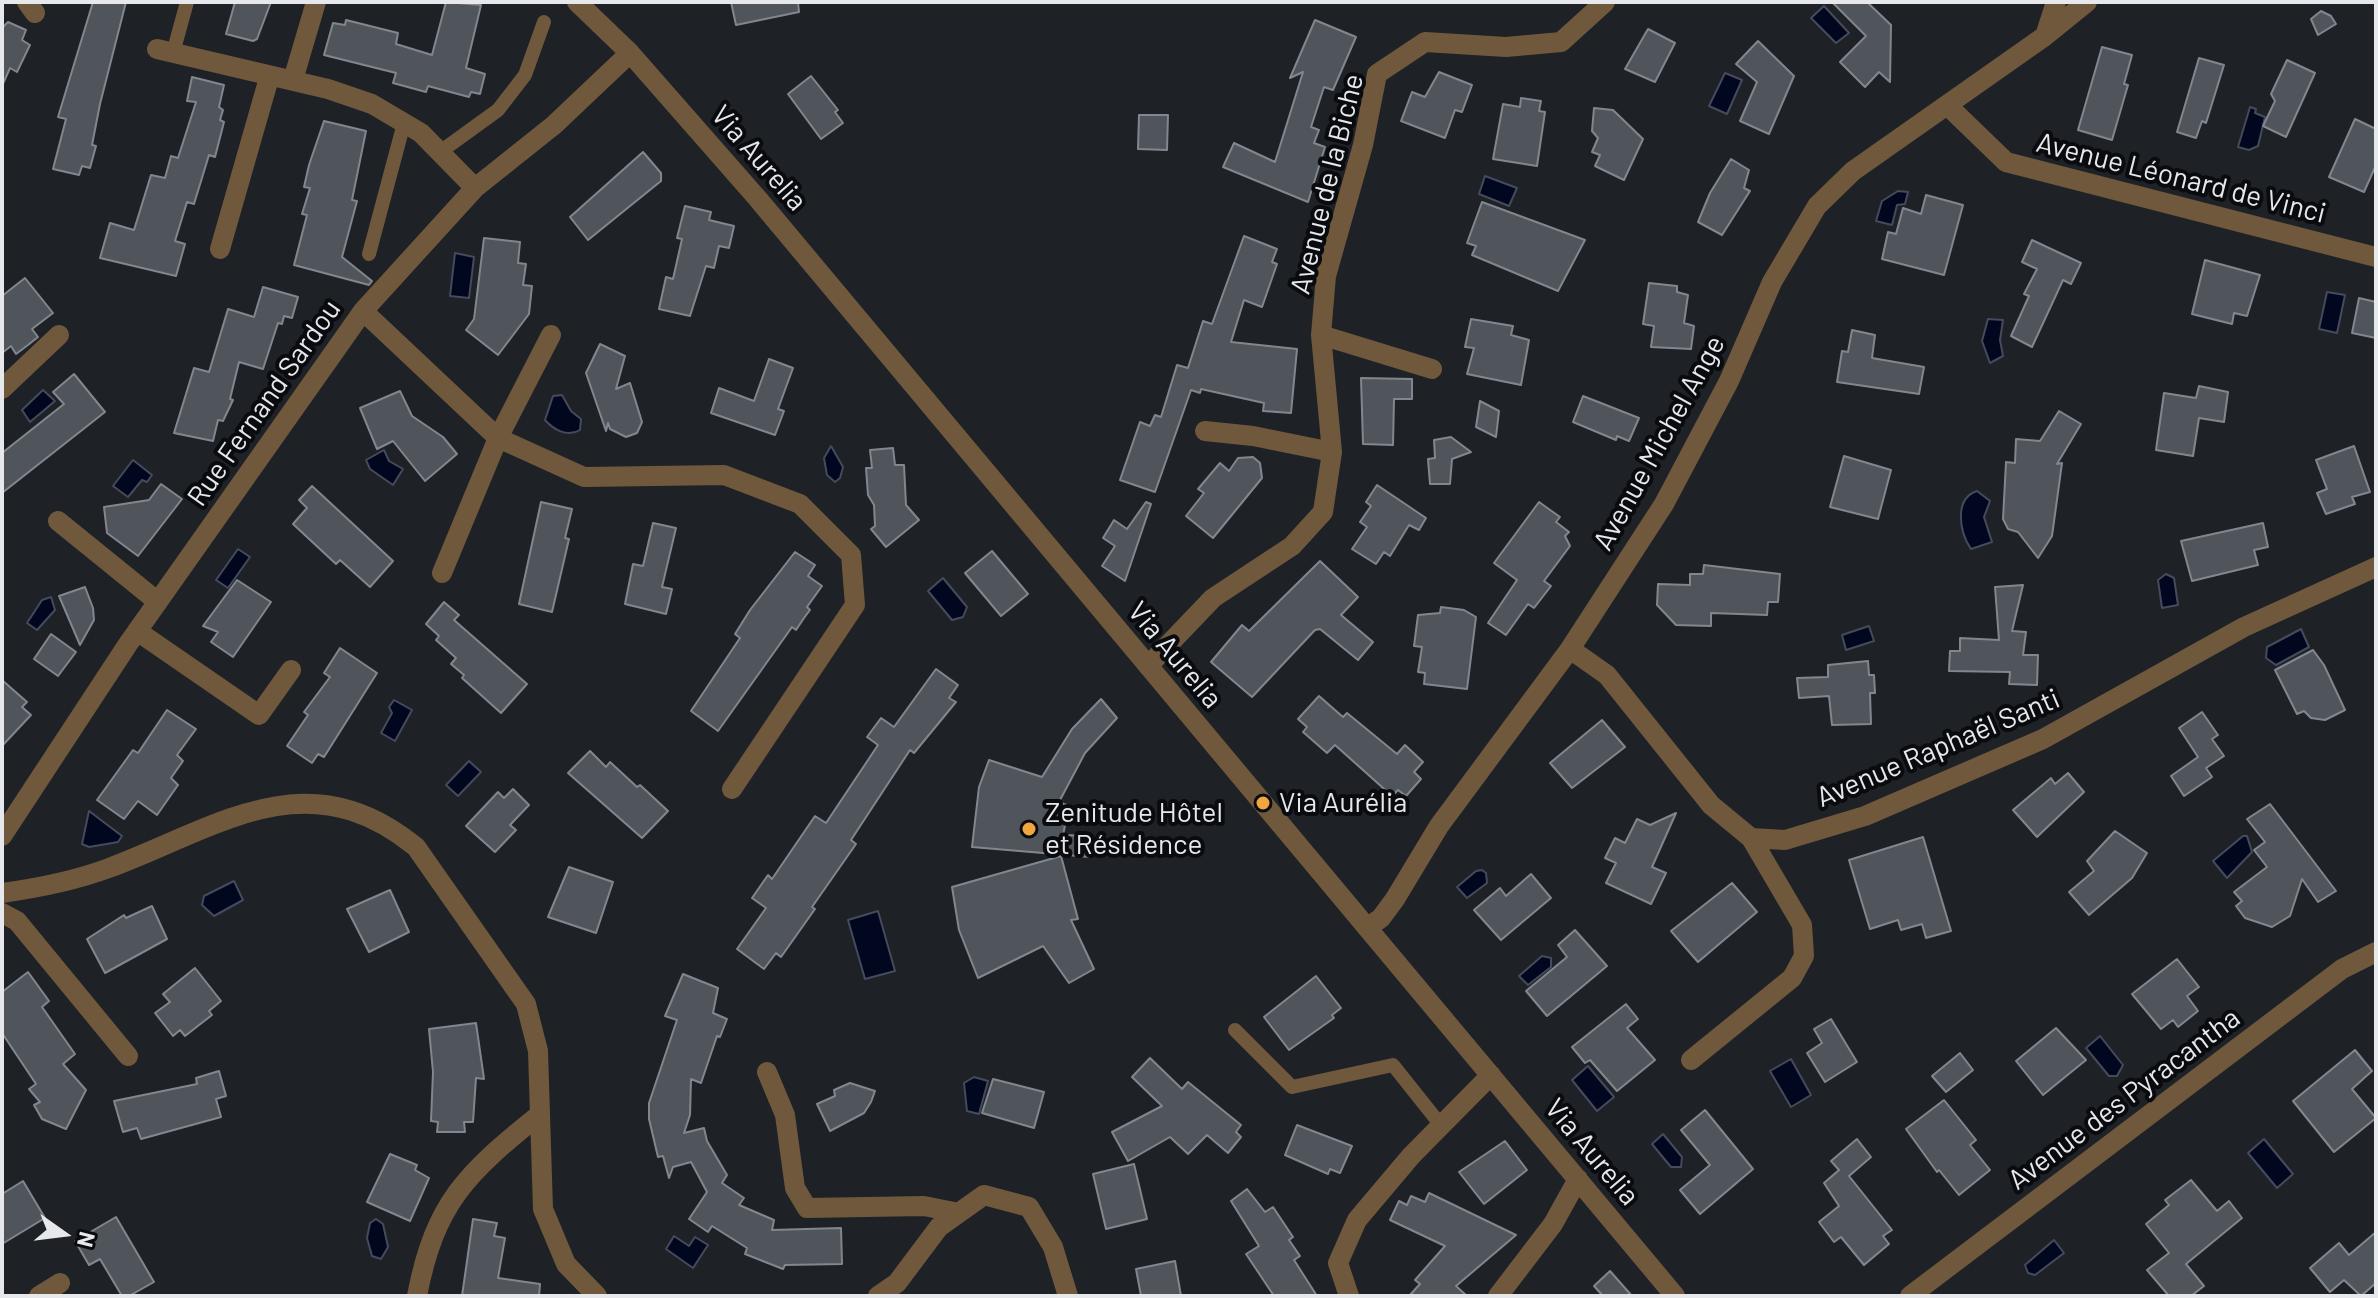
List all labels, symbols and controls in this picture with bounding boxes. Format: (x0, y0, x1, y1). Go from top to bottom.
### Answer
street label: Avenue de la Biche (1283, 70, 1371, 298)
street label: Via Aurelia (704, 99, 814, 217)
street label: Avenue Léonard de Vinci (2033, 126, 2329, 230)
street label: Rue Fernand Sardou (180, 293, 348, 513)
street label: Avenue Michel Ange (1586, 330, 1732, 556)
street label: Via Aurelia (1121, 595, 1229, 715)
street label: Avenue Raphaël Santi (1811, 682, 2065, 814)
place label: Via Aurélia (1279, 786, 1407, 820)
marker: Via Aurélia (1254, 794, 1272, 812)
place label: Zenitude Hôtel et Résidence (1045, 796, 1223, 862)
marker: Zenitude Hôtel et Résidence (1020, 820, 1038, 838)
street label: Avenue des Pyracantha (2002, 1001, 2246, 1197)
street label: Via Aurelia (1538, 1092, 1646, 1212)
north arrow (24, 1194, 104, 1274)
text: N (73, 1230, 102, 1250)

